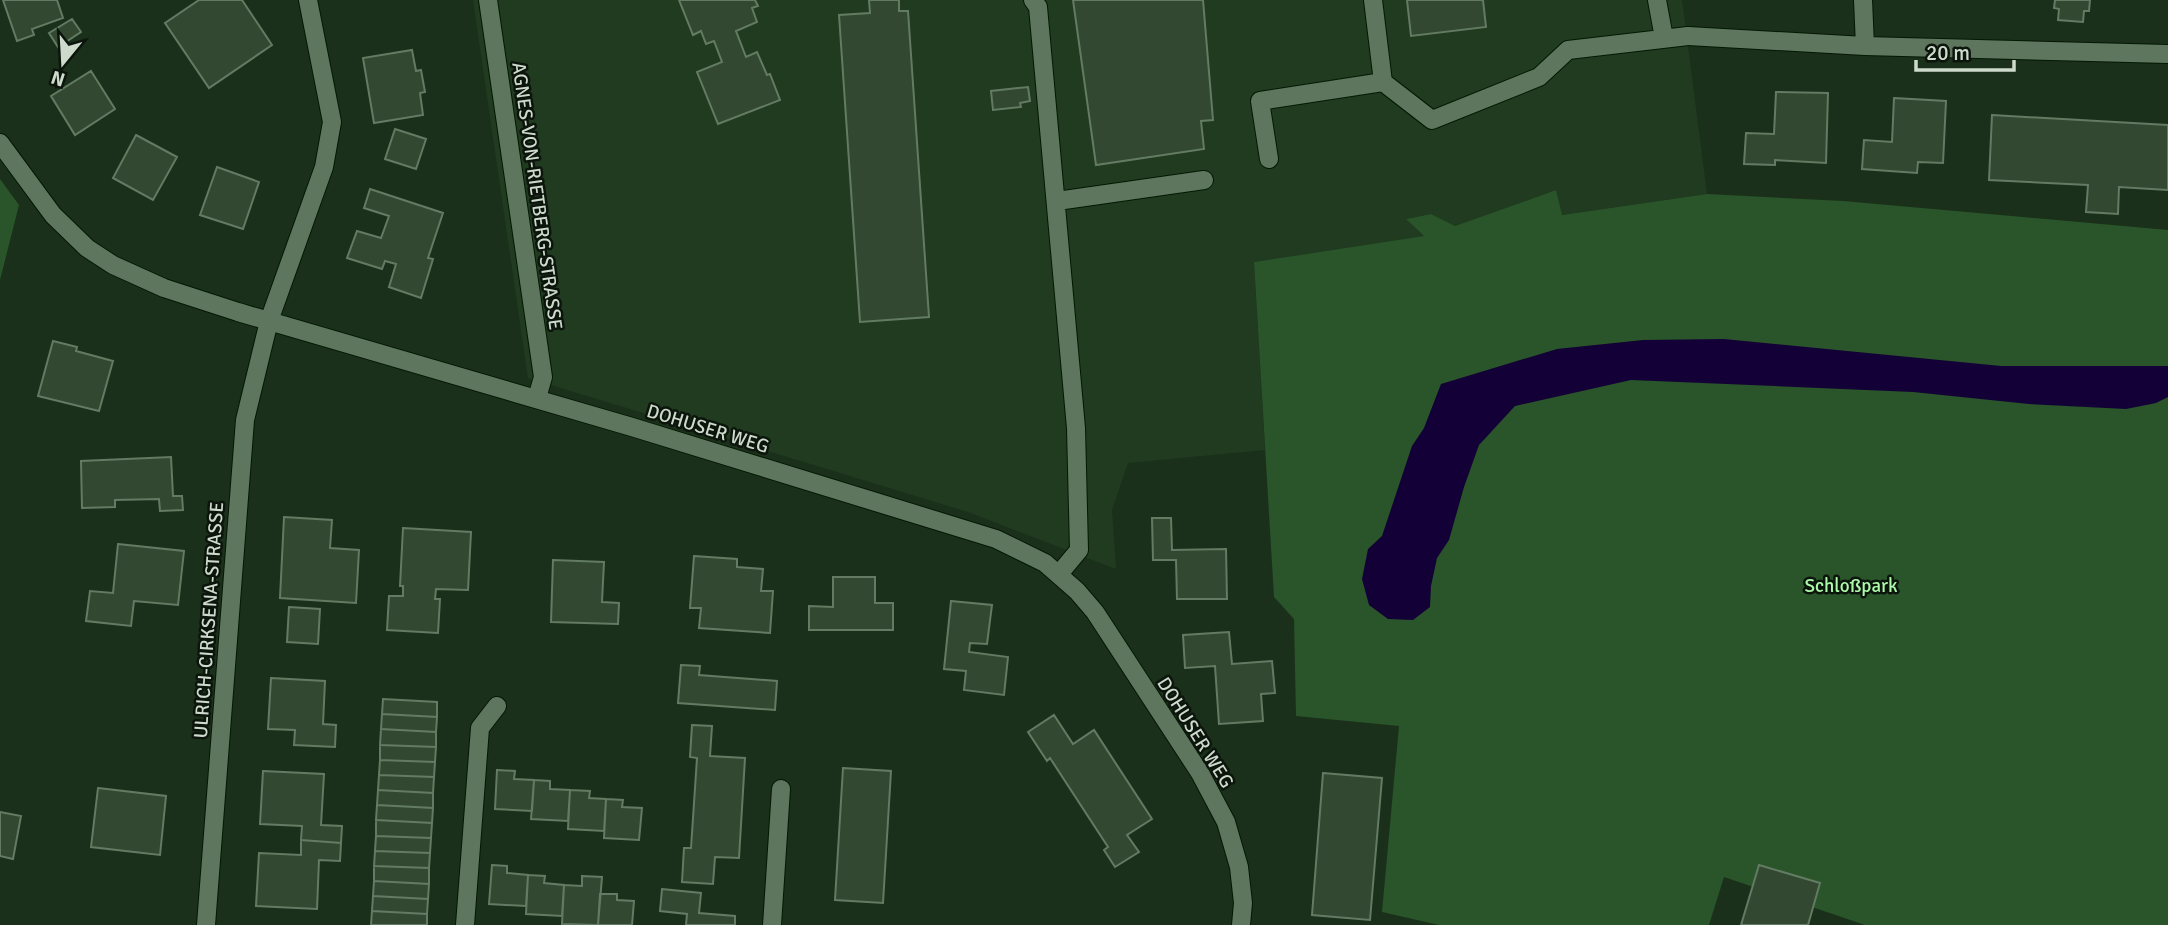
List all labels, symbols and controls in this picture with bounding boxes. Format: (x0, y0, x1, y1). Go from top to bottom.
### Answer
north arrow (28, 28, 98, 98)
scale bar (1916, 28, 2014, 72)
text: 20 m (1926, 40, 1970, 66)
street label: AGNES-VON-RIETBERG-STRASSE (506, 61, 568, 332)
text: N (48, 65, 68, 92)
street label: DOHUSER WEG (644, 399, 772, 459)
street label: ULRICH-CIRKSENA-STRASSE (189, 501, 229, 739)
park label: Schloßpark (1804, 574, 1898, 598)
street label: DOHUSER WEG (1152, 673, 1239, 792)

